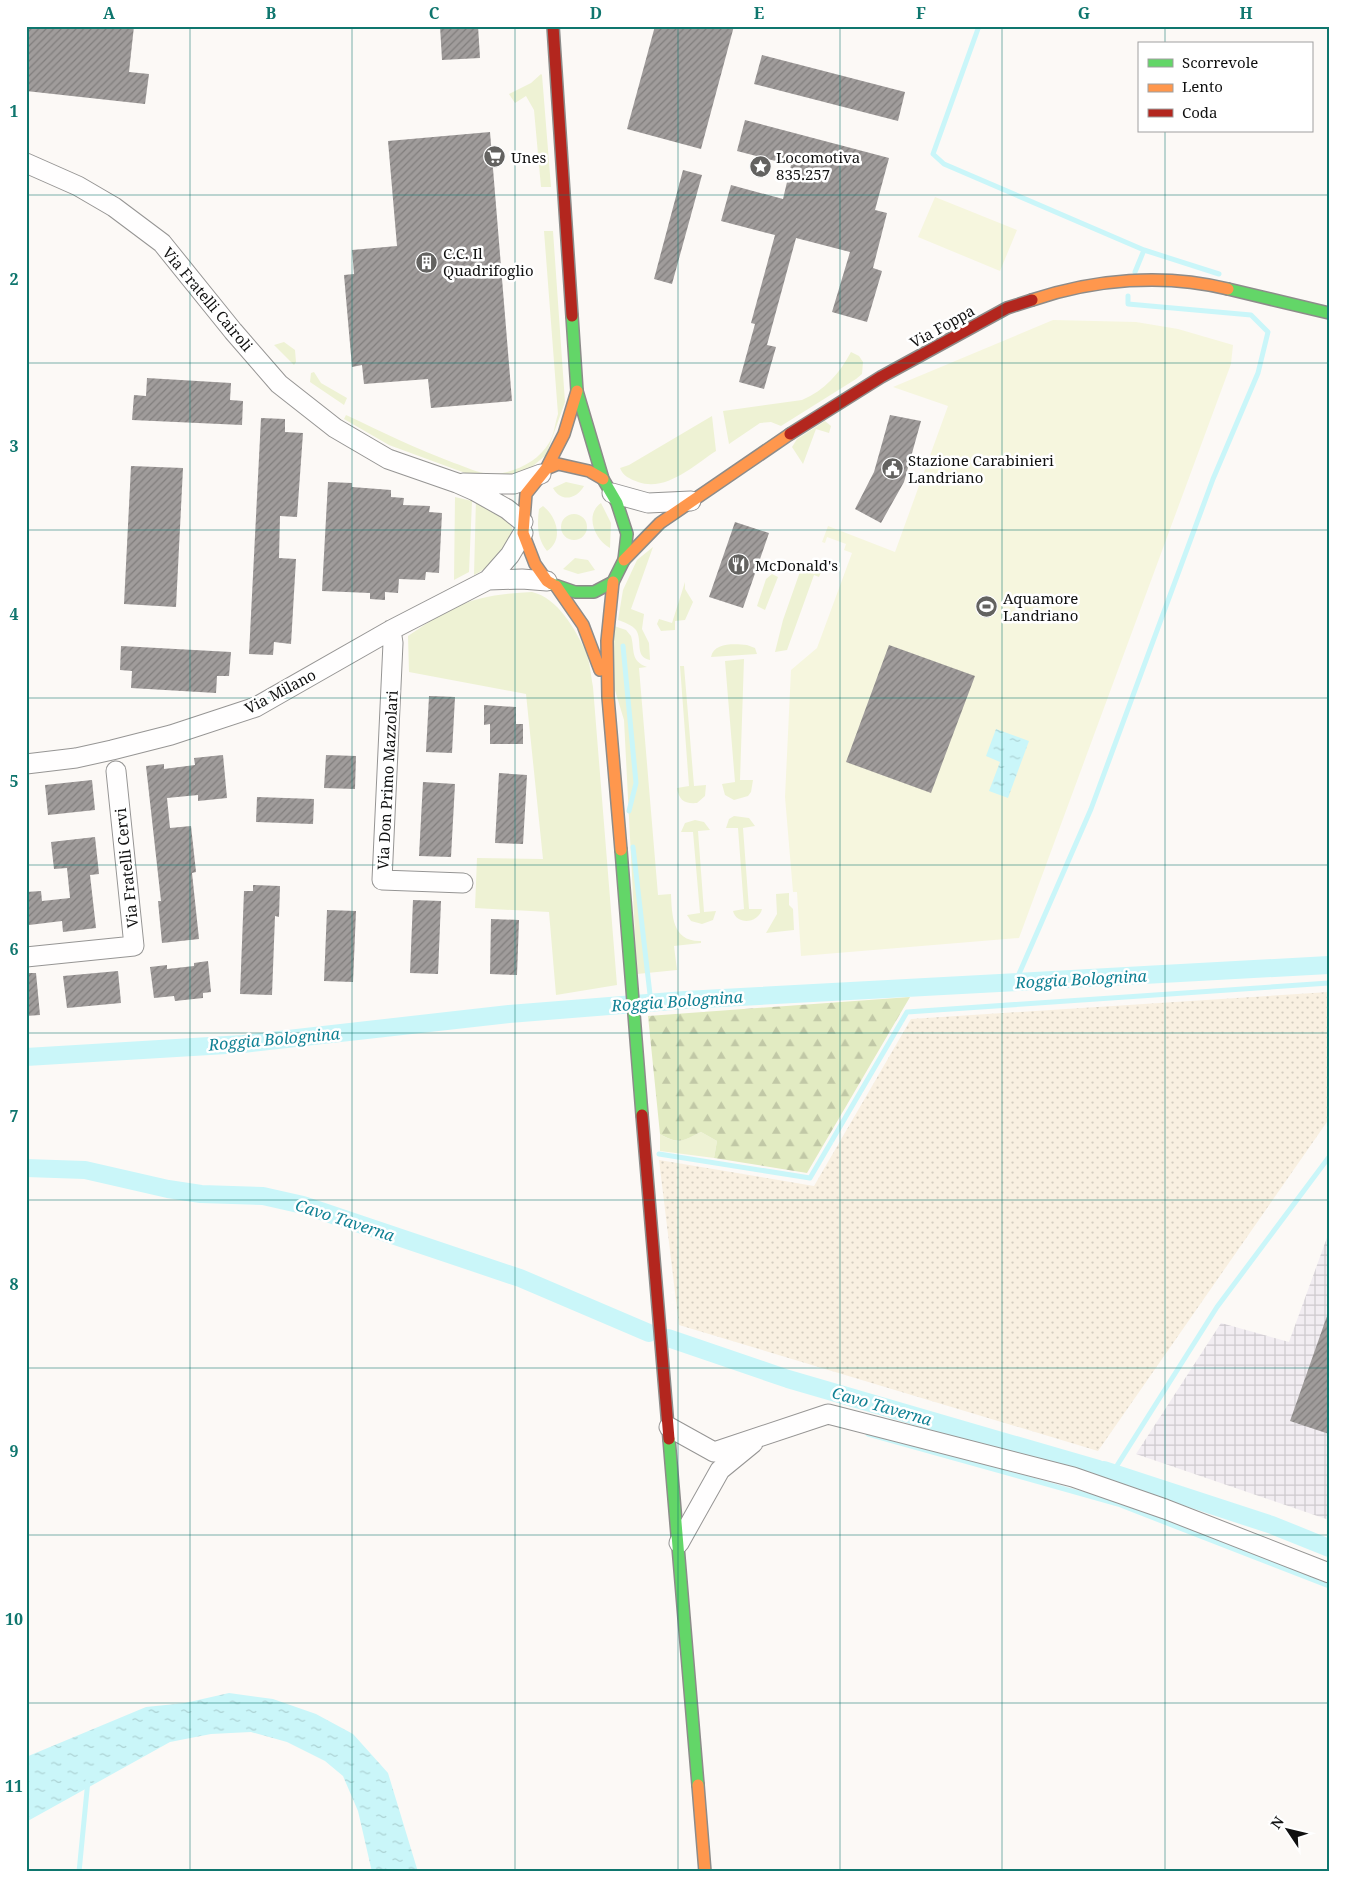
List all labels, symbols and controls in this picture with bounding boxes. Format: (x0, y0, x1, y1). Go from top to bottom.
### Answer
text: A (103, 2, 116, 24)
text: B (266, 2, 277, 24)
text: C (429, 2, 440, 24)
text: D (590, 2, 602, 24)
text: E (754, 2, 764, 24)
text: F (916, 2, 926, 24)
text: G (1078, 2, 1090, 24)
text: H (1239, 2, 1253, 24)
legend (1138, 42, 1312, 132)
text: Scorrevole (1182, 52, 1258, 72)
text: Lento (1182, 76, 1223, 96)
text: 1 (9, 100, 19, 122)
text: Coda (1182, 102, 1218, 122)
supermarket icon: Unes (483, 145, 507, 169)
place label: Unes (511, 147, 546, 167)
place label: Locomotiva 835.257 (776, 147, 860, 184)
place icon: Locomotiva 835.257 (748, 154, 772, 178)
street label: Via Fratelli Cairoli (158, 243, 258, 355)
place label: C.C. Il Quadrifoglio (443, 243, 534, 280)
building icon: C.C. Il Quadrifoglio (415, 250, 439, 274)
text: 2 (9, 268, 19, 290)
street label: Via Foppa (906, 300, 978, 352)
text: 3 (9, 435, 19, 457)
place label: Stazione Carabinieri Landriano (908, 450, 1054, 487)
public building icon: Stazione Carabinieri Landriano (880, 457, 904, 481)
restaurant icon: McDonald's (727, 553, 751, 577)
place label: McDonald's (755, 555, 838, 575)
place label: Aquamore Landriano (1003, 588, 1078, 625)
sports icon: Aquamore Landriano (975, 595, 999, 619)
text: 4 (9, 603, 19, 625)
street label: Via Milano (241, 664, 319, 718)
street label: Via Don Primo Mazzolari (372, 690, 402, 870)
text: 5 (9, 770, 19, 792)
street label: Via Fratelli Cervi (110, 807, 142, 929)
text: 6 (9, 938, 19, 960)
water label: Roggia Bolognina (1014, 965, 1148, 993)
water label: Roggia Bolognina (610, 985, 744, 1017)
water label: Roggia Bolognina (206, 1022, 341, 1056)
text: 7 (9, 1105, 19, 1127)
water label: Cavo Taverna (293, 1194, 398, 1247)
text: 8 (9, 1273, 19, 1295)
water label: Cavo Taverna (830, 1381, 935, 1431)
text: 9 (9, 1440, 19, 1462)
text: 10 (5, 1608, 23, 1630)
text: 11 (5, 1775, 23, 1797)
north arrow (1262, 1806, 1312, 1856)
text: N (1266, 1812, 1288, 1832)

